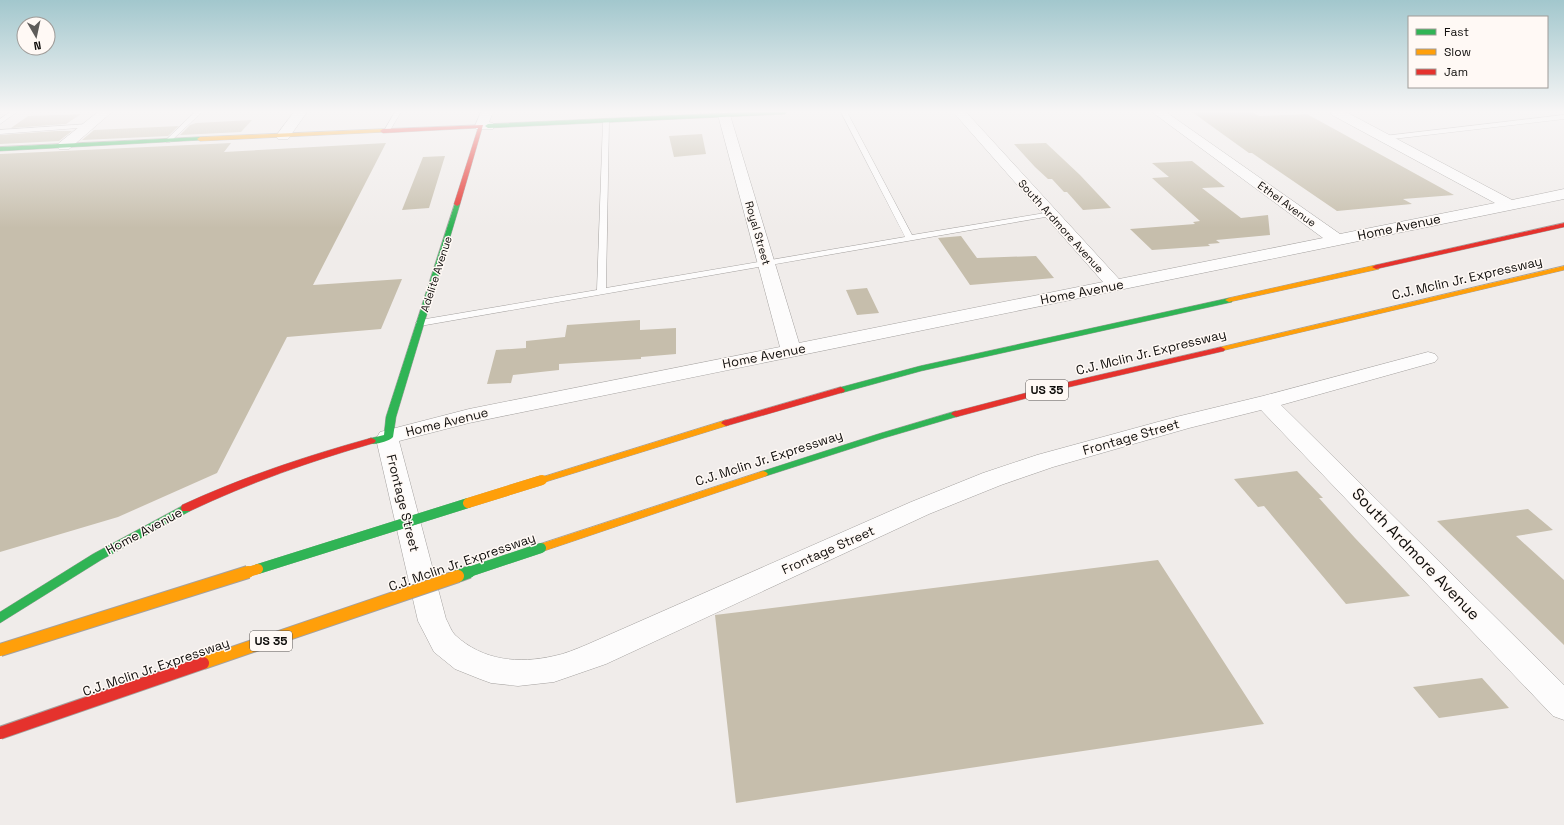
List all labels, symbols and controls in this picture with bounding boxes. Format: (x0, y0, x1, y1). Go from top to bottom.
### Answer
north arrow (16, 16, 56, 56)
legend (1408, 16, 1548, 88)
text: Fast (1444, 24, 1469, 40)
text: N (33, 38, 42, 53)
text: Slow (1444, 44, 1471, 60)
text: Jam (1444, 64, 1468, 80)
street label: South Ardmore Avenue (1015, 176, 1107, 276)
street label: Ethel Avenue (1255, 178, 1319, 230)
street label: Royal Street (742, 199, 774, 267)
street label: Home Avenue (1356, 210, 1442, 244)
street label: Adelite Avenue (417, 234, 455, 314)
street label: C.J. Mclin Jr. Expressway (1390, 252, 1544, 304)
street label: Home Avenue (1039, 276, 1125, 308)
street label: C.J. Mclin Jr. Expressway (1074, 325, 1228, 379)
street label: Home Avenue (721, 340, 807, 372)
road number: US 35 (1026, 380, 1068, 400)
street label: Home Avenue (404, 404, 490, 440)
street label: Frontage Street (1081, 415, 1181, 459)
street label: C.J. Mclin Jr. Expressway (693, 426, 845, 490)
street label: Frontage Street (383, 452, 423, 554)
street label: South Ardmore Avenue (1347, 483, 1485, 625)
street label: Home Avenue (103, 504, 185, 558)
street label: Frontage Street (779, 522, 877, 578)
street label: C.J. Mclin Jr. Expressway (386, 529, 538, 595)
road number: US 35 (250, 631, 292, 651)
street label: C.J. Mclin Jr. Expressway (80, 634, 232, 700)

